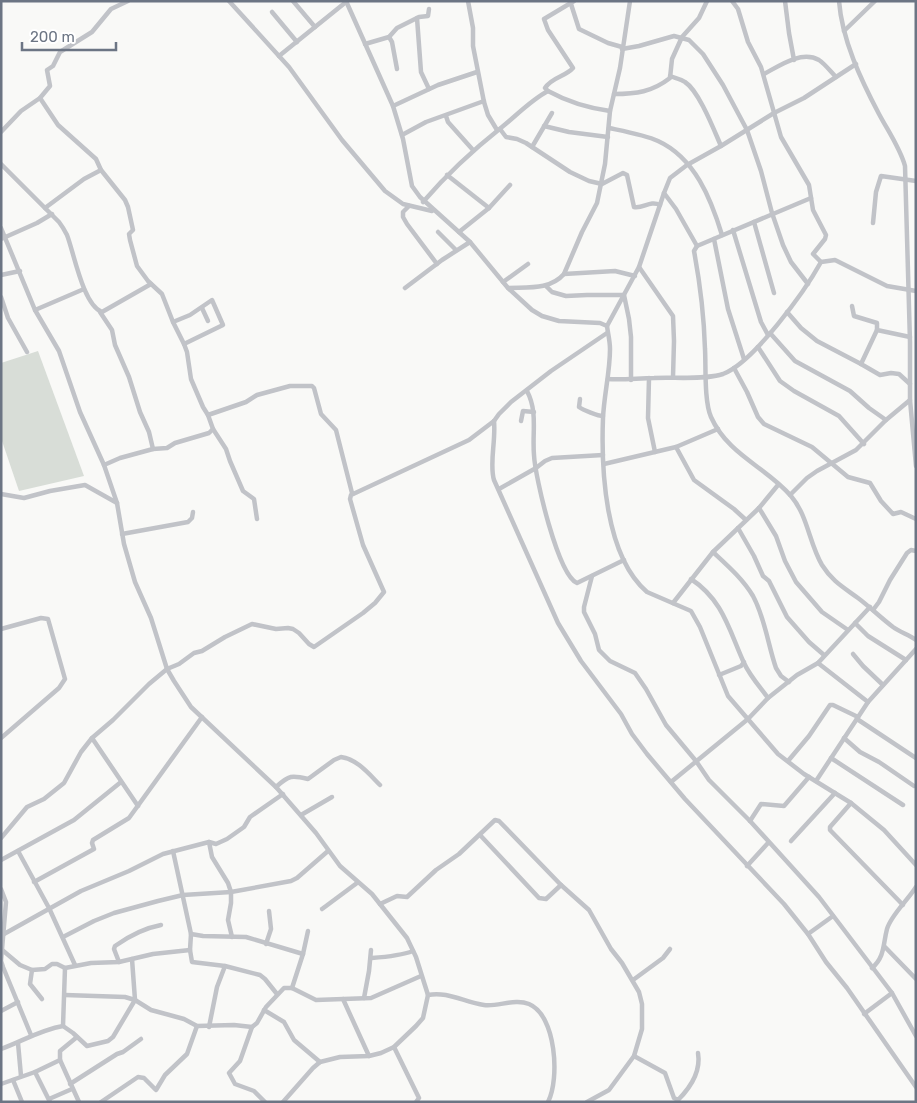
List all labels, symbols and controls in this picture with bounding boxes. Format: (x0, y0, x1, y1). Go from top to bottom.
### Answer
scale bar (22, 20, 116, 52)
text: 200 m (30, 28, 75, 46)

